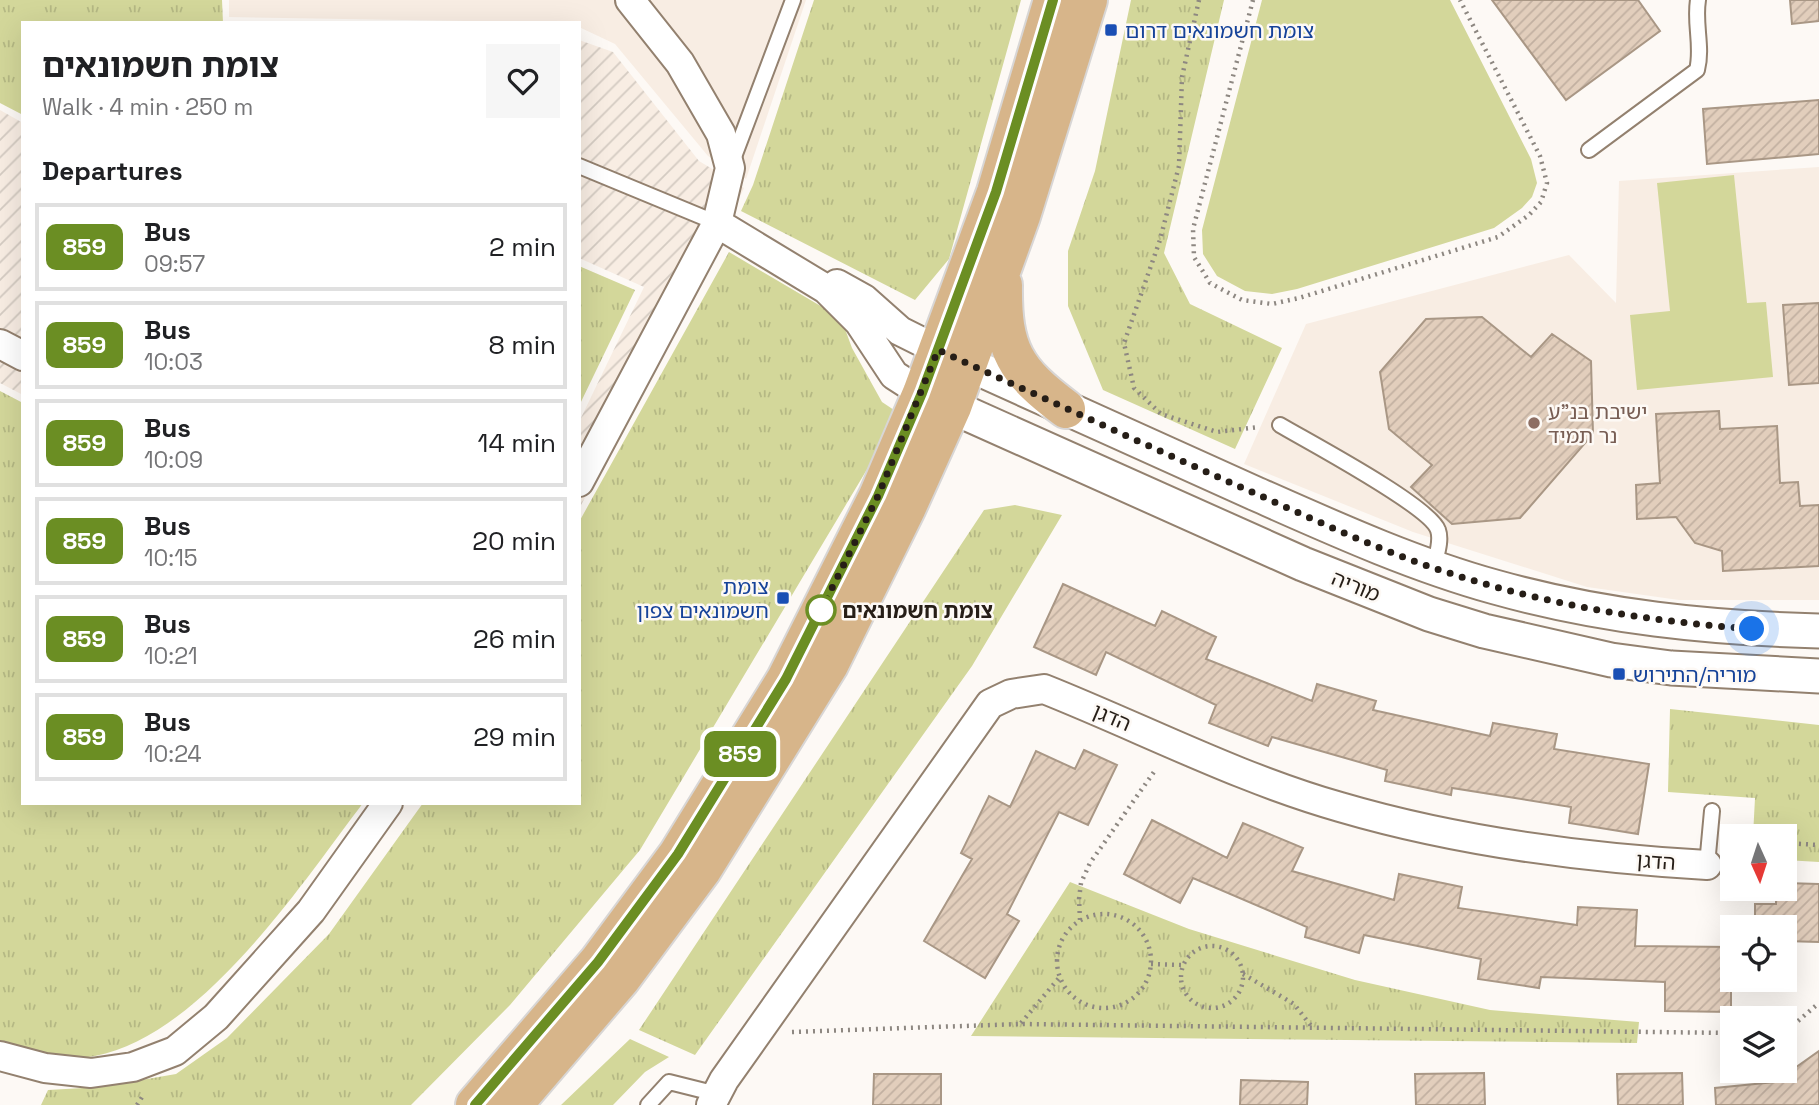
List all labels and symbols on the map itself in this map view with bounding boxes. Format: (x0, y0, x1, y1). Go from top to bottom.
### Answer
place label: צומת חשמונאים דרום (1125, 17, 1314, 44)
marker: צומת חשמונאים דרום (1103, 22, 1119, 38)
place label: ישיבת בנ"ע נר תמיד (1548, 398, 1648, 449)
marker: ישיבת בנ"ע נר תמיד (1526, 415, 1542, 431)
street label: מוריה (1328, 564, 1384, 608)
place label: צומת חשמונאים צפון (636, 573, 769, 624)
marker: צומת חשמונאים צפון (775, 590, 791, 606)
marker: צומת חשמונאים (806, 595, 836, 625)
place label: צומת חשמונאים (842, 597, 993, 624)
your location (1734, 611, 1769, 646)
place label: מוריה/התירוש (1633, 661, 1756, 688)
marker: מוריה/התירוש (1611, 666, 1627, 682)
street label: הדגן (1089, 697, 1135, 737)
line badge: 859 (700, 731, 780, 777)
north arrow (1720, 824, 1797, 901)
street label: הדגן (1635, 846, 1677, 876)

